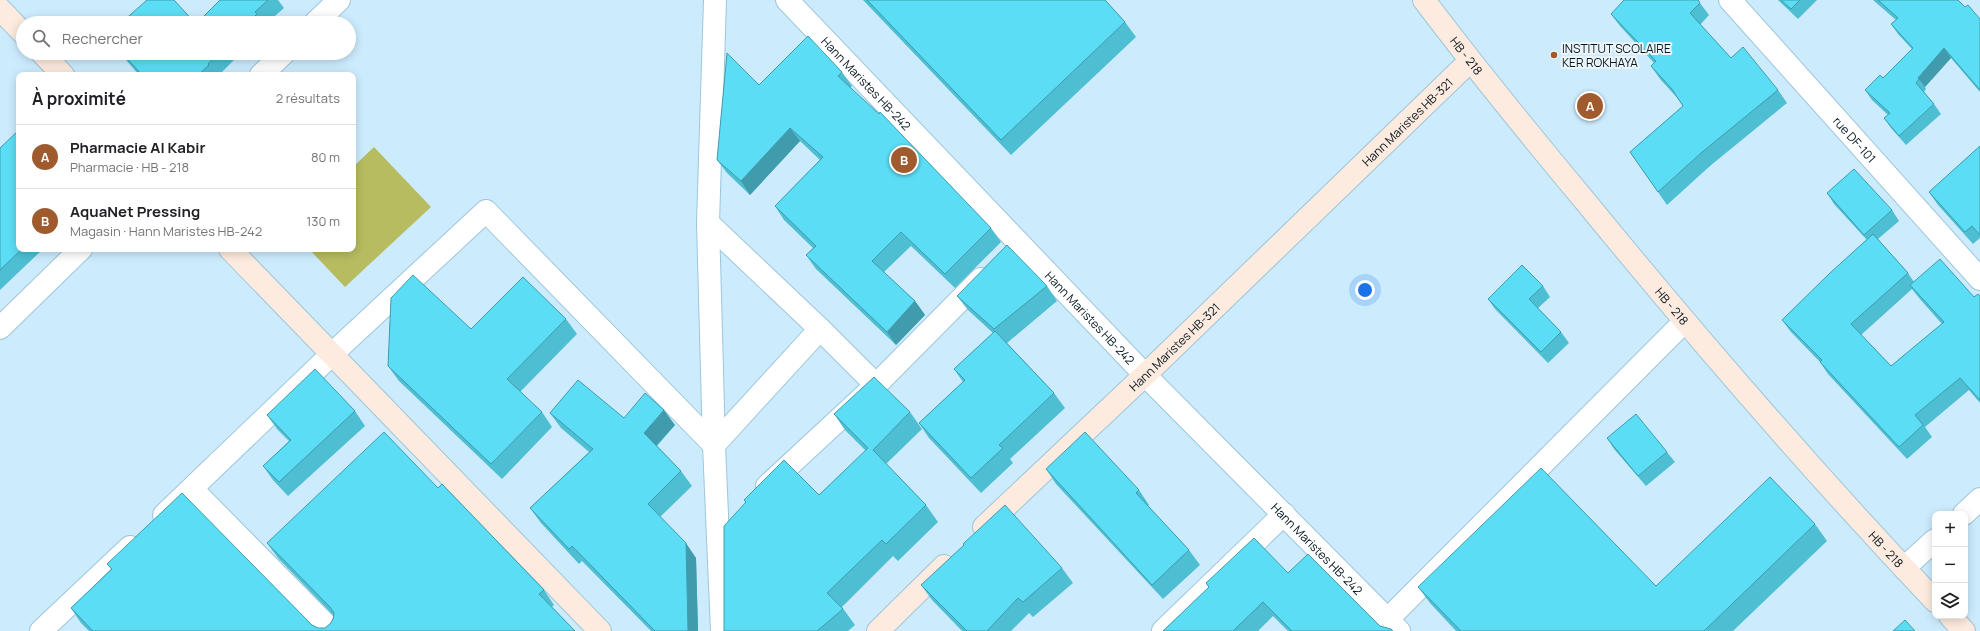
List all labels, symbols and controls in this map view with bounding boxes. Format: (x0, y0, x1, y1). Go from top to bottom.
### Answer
search box (16, 16, 356, 60)
icon: search (30, 27, 52, 49)
text: Rechercher (62, 28, 143, 49)
street label: Hann Maristes HB-242 (818, 33, 915, 134)
street label: HB - 218 (1446, 33, 1487, 78)
place label: INSTITUT SCOLAIRE KER ROKHAYA (1562, 40, 1671, 71)
marker: INSTITUT SCOLAIRE KER ROKHAYA (1549, 50, 1559, 60)
street label: Hann Maristes HB-321 (1358, 74, 1456, 170)
text: À proximité (32, 87, 126, 110)
text: 2 résultats (276, 89, 340, 107)
pin: A (1577, 91, 1603, 121)
street label: rue DF-101 (1830, 112, 1880, 166)
text: Pharmacie Al Kabir (70, 137, 205, 158)
pin: B (891, 145, 917, 175)
text: A (41, 148, 49, 166)
text: 80 m (311, 148, 340, 166)
text: Pharmacie · HB - 218 (70, 158, 189, 176)
text: AquaNet Pressing (70, 201, 200, 222)
text: B (41, 212, 49, 230)
text: 130 m (306, 212, 340, 230)
text: Magasin · Hann Maristes HB-242 (70, 222, 262, 240)
street label: Hann Maristes HB-242 (1041, 267, 1139, 368)
your location (1355, 280, 1375, 300)
street label: HB - 218 (1652, 284, 1693, 328)
street label: Hann Maristes HB-321 (1125, 299, 1223, 395)
street label: Hann Maristes HB-242 (1268, 499, 1367, 598)
map controls (1932, 511, 1968, 619)
button: + (1932, 511, 1968, 547)
street label: HB - 218 (1865, 527, 1908, 571)
button: − (1932, 547, 1968, 583)
button: layers (1932, 583, 1968, 619)

